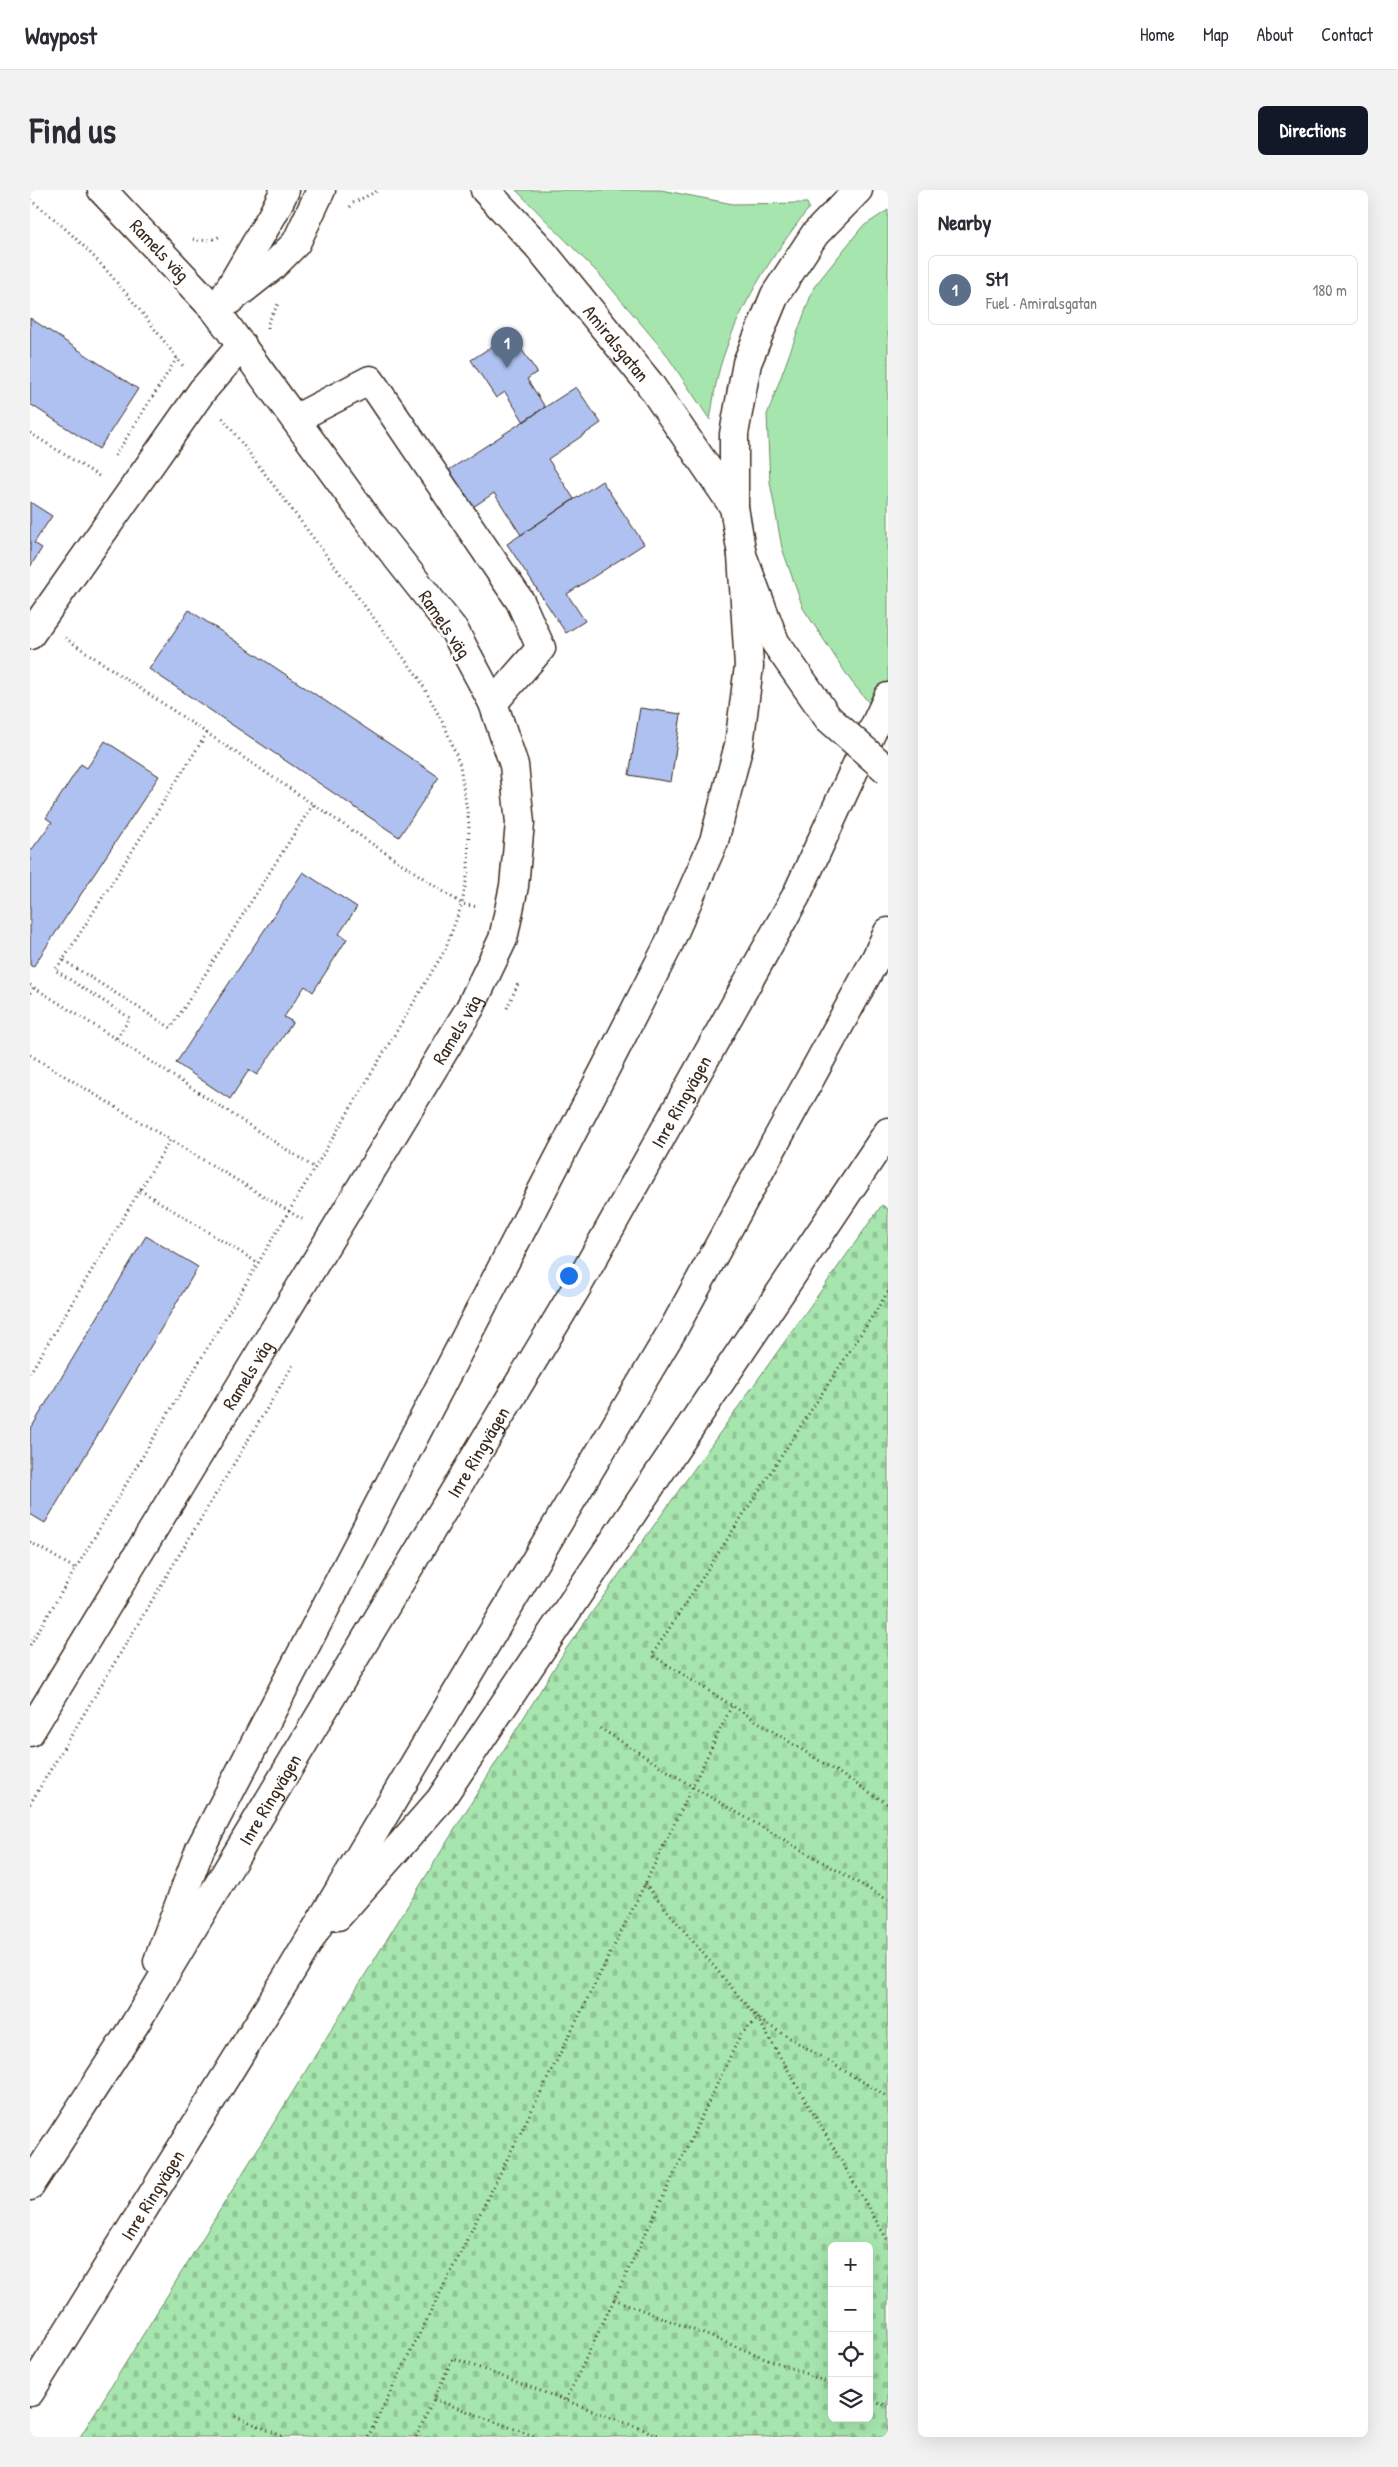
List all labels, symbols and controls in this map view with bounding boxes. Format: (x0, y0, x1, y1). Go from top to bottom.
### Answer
text: Waypost (25, 19, 97, 51)
text: Home (1140, 22, 1175, 47)
text: Map (1203, 22, 1228, 47)
text: About (1256, 22, 1293, 47)
text: Contact (1321, 22, 1373, 47)
button: Directions (1258, 106, 1368, 155)
text: Find us (30, 107, 116, 154)
text: Nearby (938, 208, 991, 237)
street label: Ramels väg (124, 213, 196, 287)
text: St1 (986, 266, 1008, 292)
text: 1 (952, 279, 958, 301)
text: 180 m (1313, 279, 1347, 301)
text: Fuel · Amiralsgatan (986, 292, 1097, 314)
street label: Amiralsgatan (577, 299, 656, 387)
pin: 1 (491, 327, 523, 368)
street label: Ramels väg (413, 585, 477, 663)
street label: Ramels väg (426, 990, 487, 1069)
street label: Inre Ringvägen (645, 1051, 717, 1152)
your location (556, 1263, 582, 1289)
street label: Ramels väg (216, 1335, 278, 1414)
street label: Inre Ringvägen (441, 1402, 515, 1502)
street label: Inre Ringvägen (232, 1749, 307, 1850)
street label: Inre Ringvägen (114, 2145, 190, 2245)
map controls (828, 2242, 873, 2422)
button: + (828, 2242, 873, 2287)
button: − (828, 2287, 873, 2332)
button: locate (828, 2332, 873, 2377)
button: layers (828, 2377, 873, 2422)

